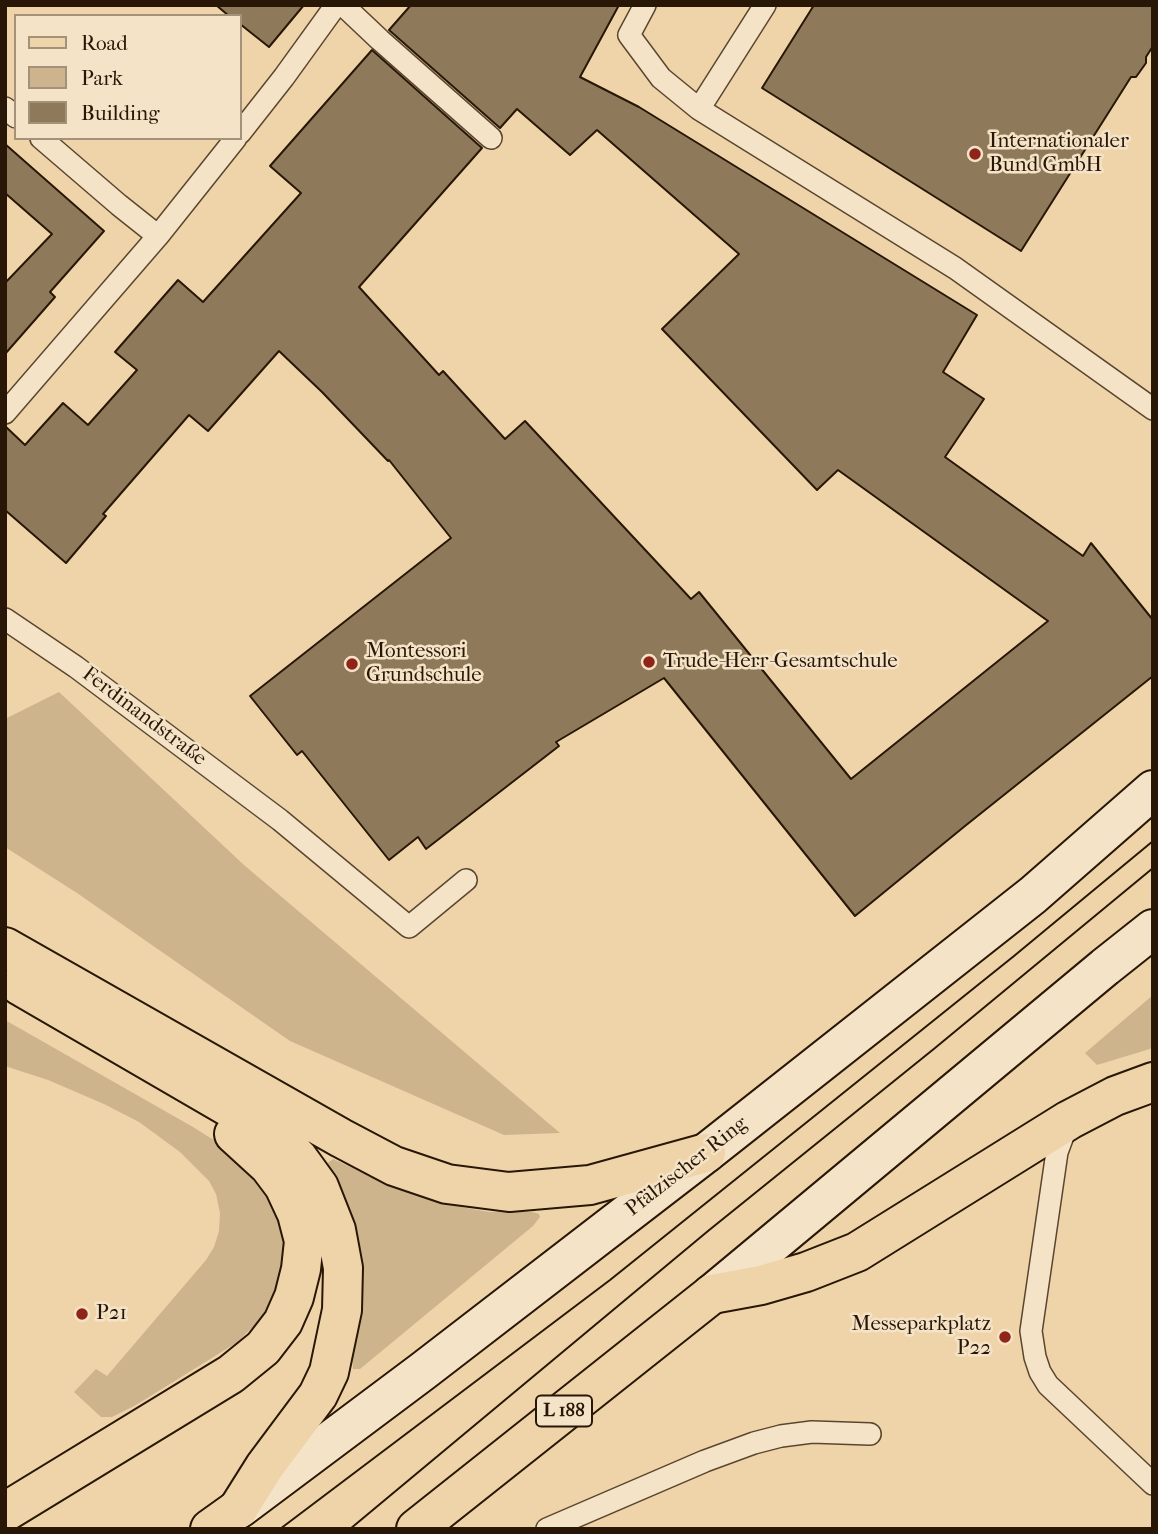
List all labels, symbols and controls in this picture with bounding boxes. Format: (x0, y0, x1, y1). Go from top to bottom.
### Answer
legend (14, 14, 242, 140)
text: Road (81, 31, 128, 55)
text: Park (81, 66, 123, 90)
text: Building (81, 101, 159, 125)
place label: Internationaler Bund GmbH (989, 129, 1129, 179)
marker: Internationaler Bund GmbH (967, 146, 983, 162)
place label: Montessori Grundschule (366, 639, 482, 689)
place label: Trude-Herr-Gesamtschule (663, 649, 898, 675)
marker: Trude-Herr-Gesamtschule (641, 654, 657, 670)
marker: Montessori Grundschule (344, 656, 360, 672)
street label: Ferdinandstraße (77, 662, 211, 772)
street label: Pfälzischer Ring (621, 1112, 753, 1222)
place label: P21 (96, 1301, 127, 1327)
marker: P21 (74, 1306, 90, 1322)
place label: Messeparkplatz P22 (852, 1312, 991, 1362)
marker: Messeparkplatz P22 (997, 1329, 1013, 1345)
road number: L 188 (536, 1396, 592, 1427)

